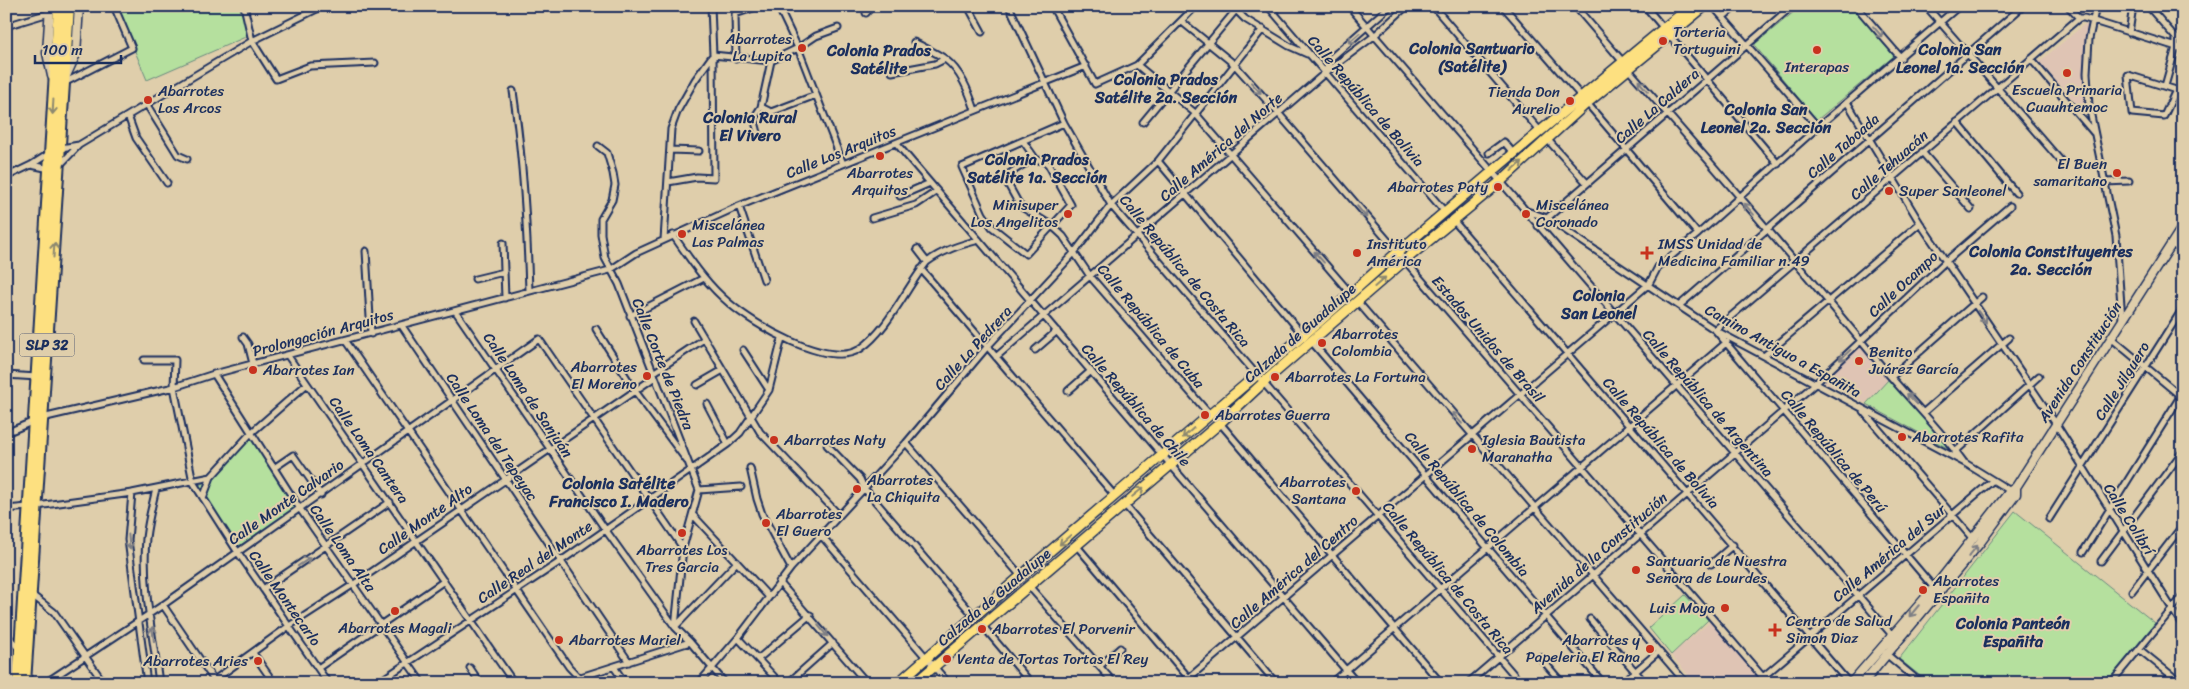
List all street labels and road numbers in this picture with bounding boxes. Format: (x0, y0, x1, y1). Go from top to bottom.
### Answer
street label: Calle República de Bolivia (1301, 29, 1431, 173)
street label: Calle La Caldera (1609, 61, 1706, 150)
street label: Calle América del Norte (1153, 86, 1289, 208)
street label: Calle Taboada (1801, 106, 1886, 185)
street label: Calle Los Arquitos (782, 118, 900, 186)
street label: Calle Tehuacán (1844, 123, 1934, 207)
street label: Calle República de Costa Rica (1113, 189, 1257, 354)
street label: Calle Ocampo (1862, 244, 1945, 324)
street label: Calle República de Cuba (1091, 258, 1212, 395)
street label: Estados Unidos de Brasil (1425, 269, 1551, 409)
street label: Calzada de Guadalupe (1238, 276, 1362, 390)
street label: Calle Corte de Piedra (625, 294, 701, 434)
street label: Avenida Constitución (2030, 296, 2129, 429)
street label: Camino Antiguo a Españita (1700, 297, 1866, 405)
street label: Calle La Pedrera (927, 299, 1019, 397)
street label: Prolongación Arquitos (250, 302, 397, 364)
street label: Calle República de Argentina (1636, 323, 1780, 483)
street label: Calle Loma de Sanjuán (476, 327, 580, 463)
road number: SLP 32 (20, 334, 74, 356)
street label: Calle Jilguero (2087, 336, 2157, 426)
street label: Calle República de Chile (1075, 337, 1198, 473)
street label: Calle Loma del Tepeyac (439, 367, 545, 507)
street label: Calle República de Bolivia (1596, 371, 1726, 515)
street label: Calle República de Perú (1774, 383, 1894, 519)
street label: Calle Loma Cantera (322, 391, 416, 510)
street label: Calle República de Colombia (1398, 425, 1536, 583)
street label: Calle Monte Calvario (223, 452, 350, 552)
street label: Calle Monte Alto (372, 476, 478, 562)
street label: Calle Colibrí (2097, 478, 2162, 562)
street label: Avenida de la Constitución (1524, 486, 1674, 621)
street label: Calle República de Costa Rica (1376, 496, 1520, 661)
street label: Calle América del Sur (1826, 497, 1953, 609)
street label: Calle Loma Alta (303, 499, 383, 598)
street label: Calle América del Centro (1224, 508, 1365, 635)
street label: Calle Real del Monte (472, 513, 598, 611)
street label: Calzada de Guadalupe (931, 541, 1057, 653)
street label: Calle Montecarlo (242, 544, 328, 652)

